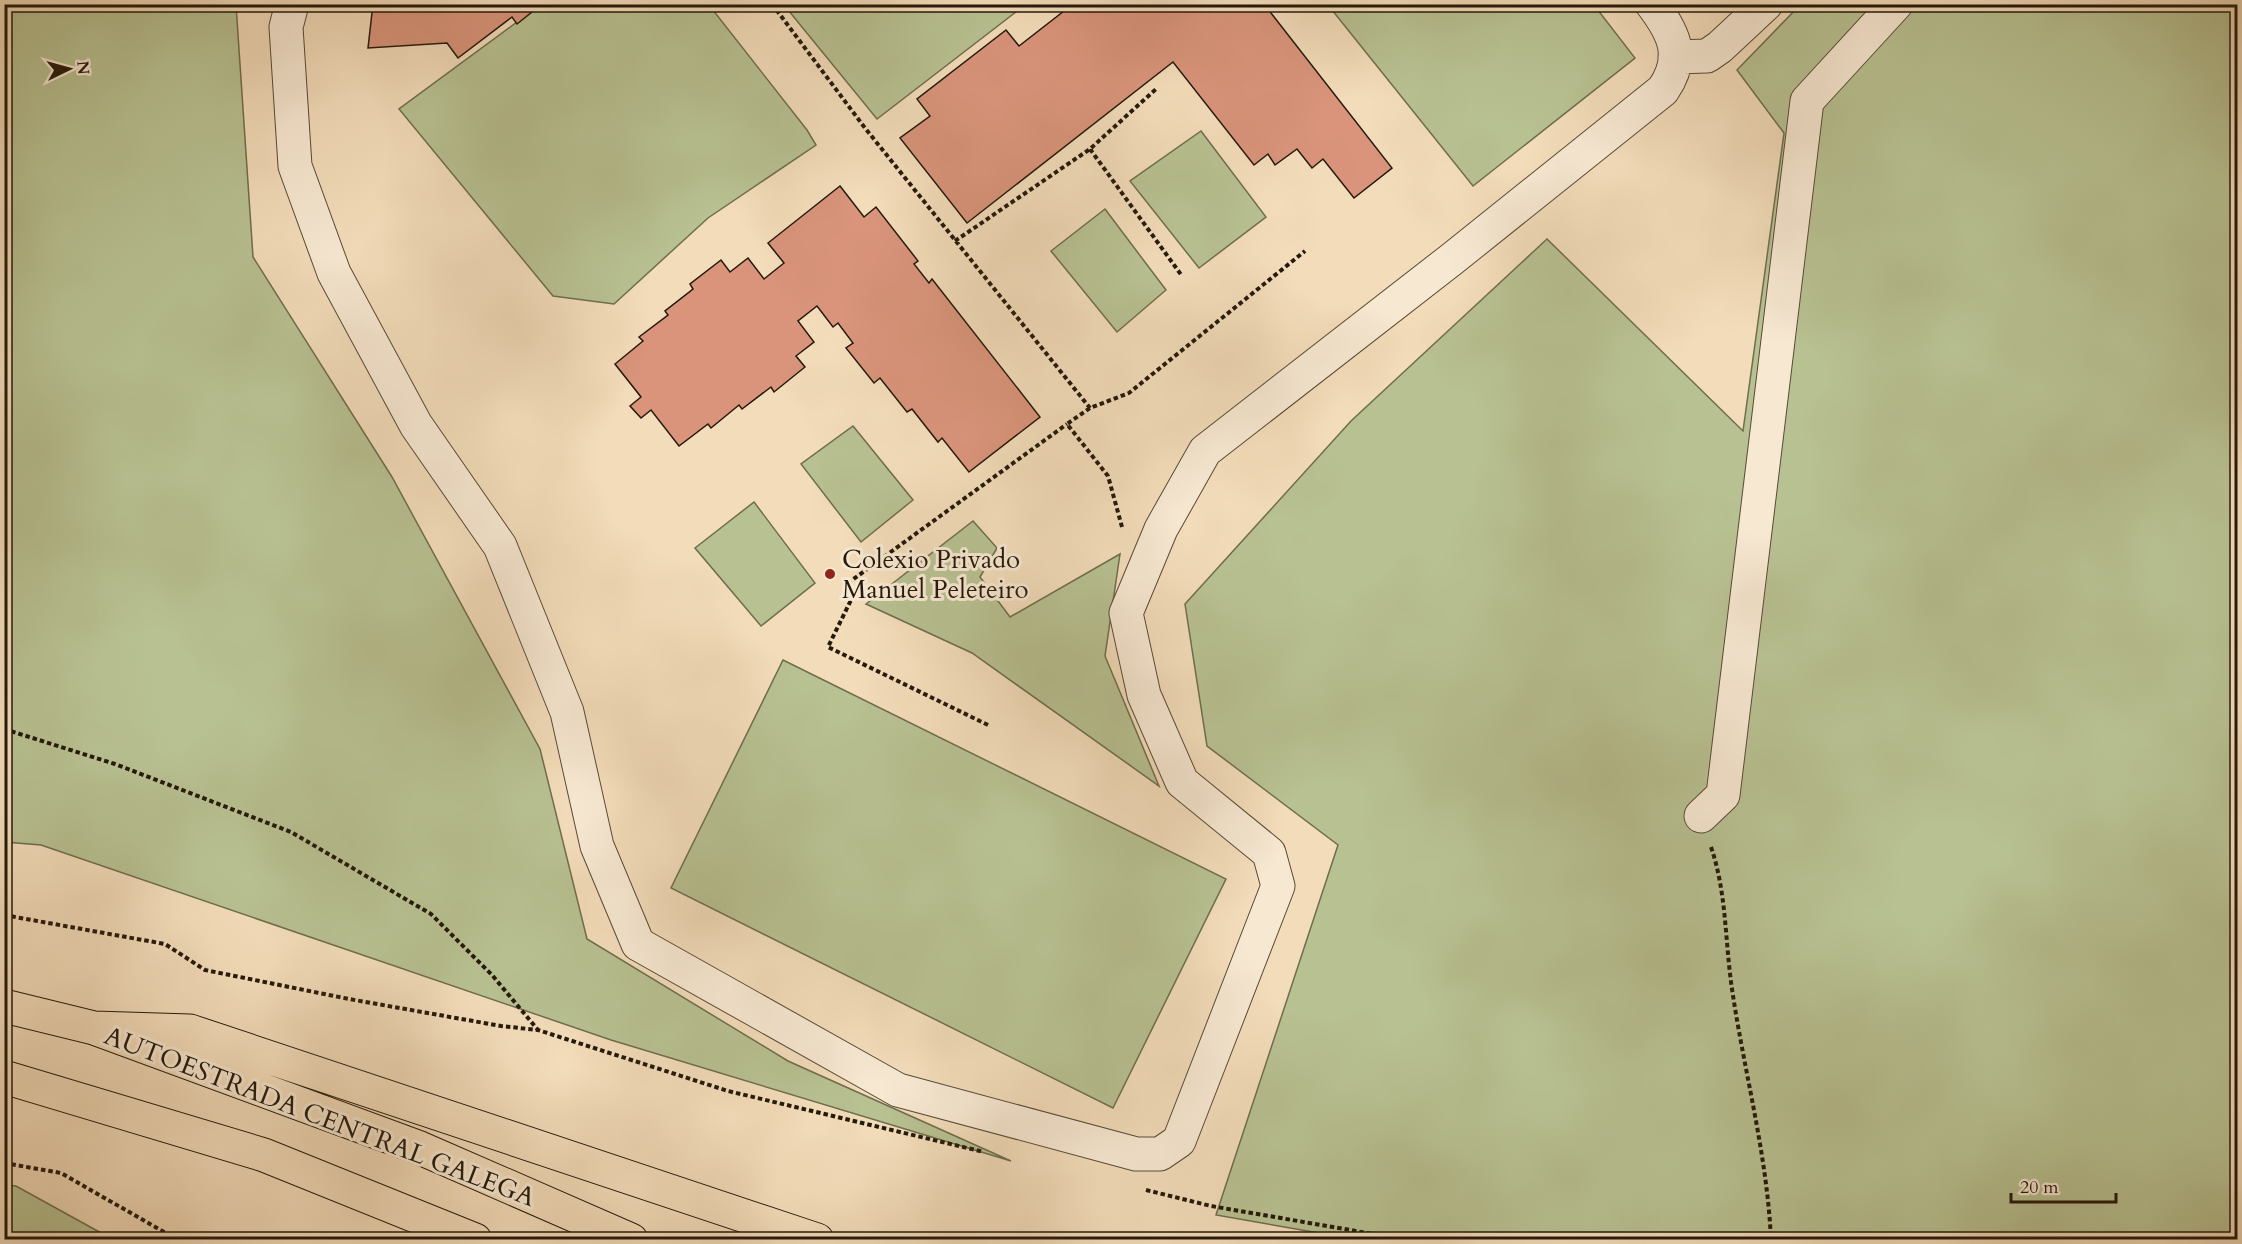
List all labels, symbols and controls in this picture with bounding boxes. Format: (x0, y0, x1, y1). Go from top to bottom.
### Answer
north arrow (39, 39, 99, 99)
text: N (71, 60, 95, 76)
place label: Colexio Privado Manuel Peleteiro (842, 542, 1029, 607)
marker: Colexio Privado Manuel Peleteiro (823, 567, 837, 581)
street label: AUTOESTRADA CENTRAL GALEGA (99, 1018, 541, 1215)
scale bar (2011, 1166, 2116, 1204)
text: 20 m (2020, 1175, 2059, 1200)

